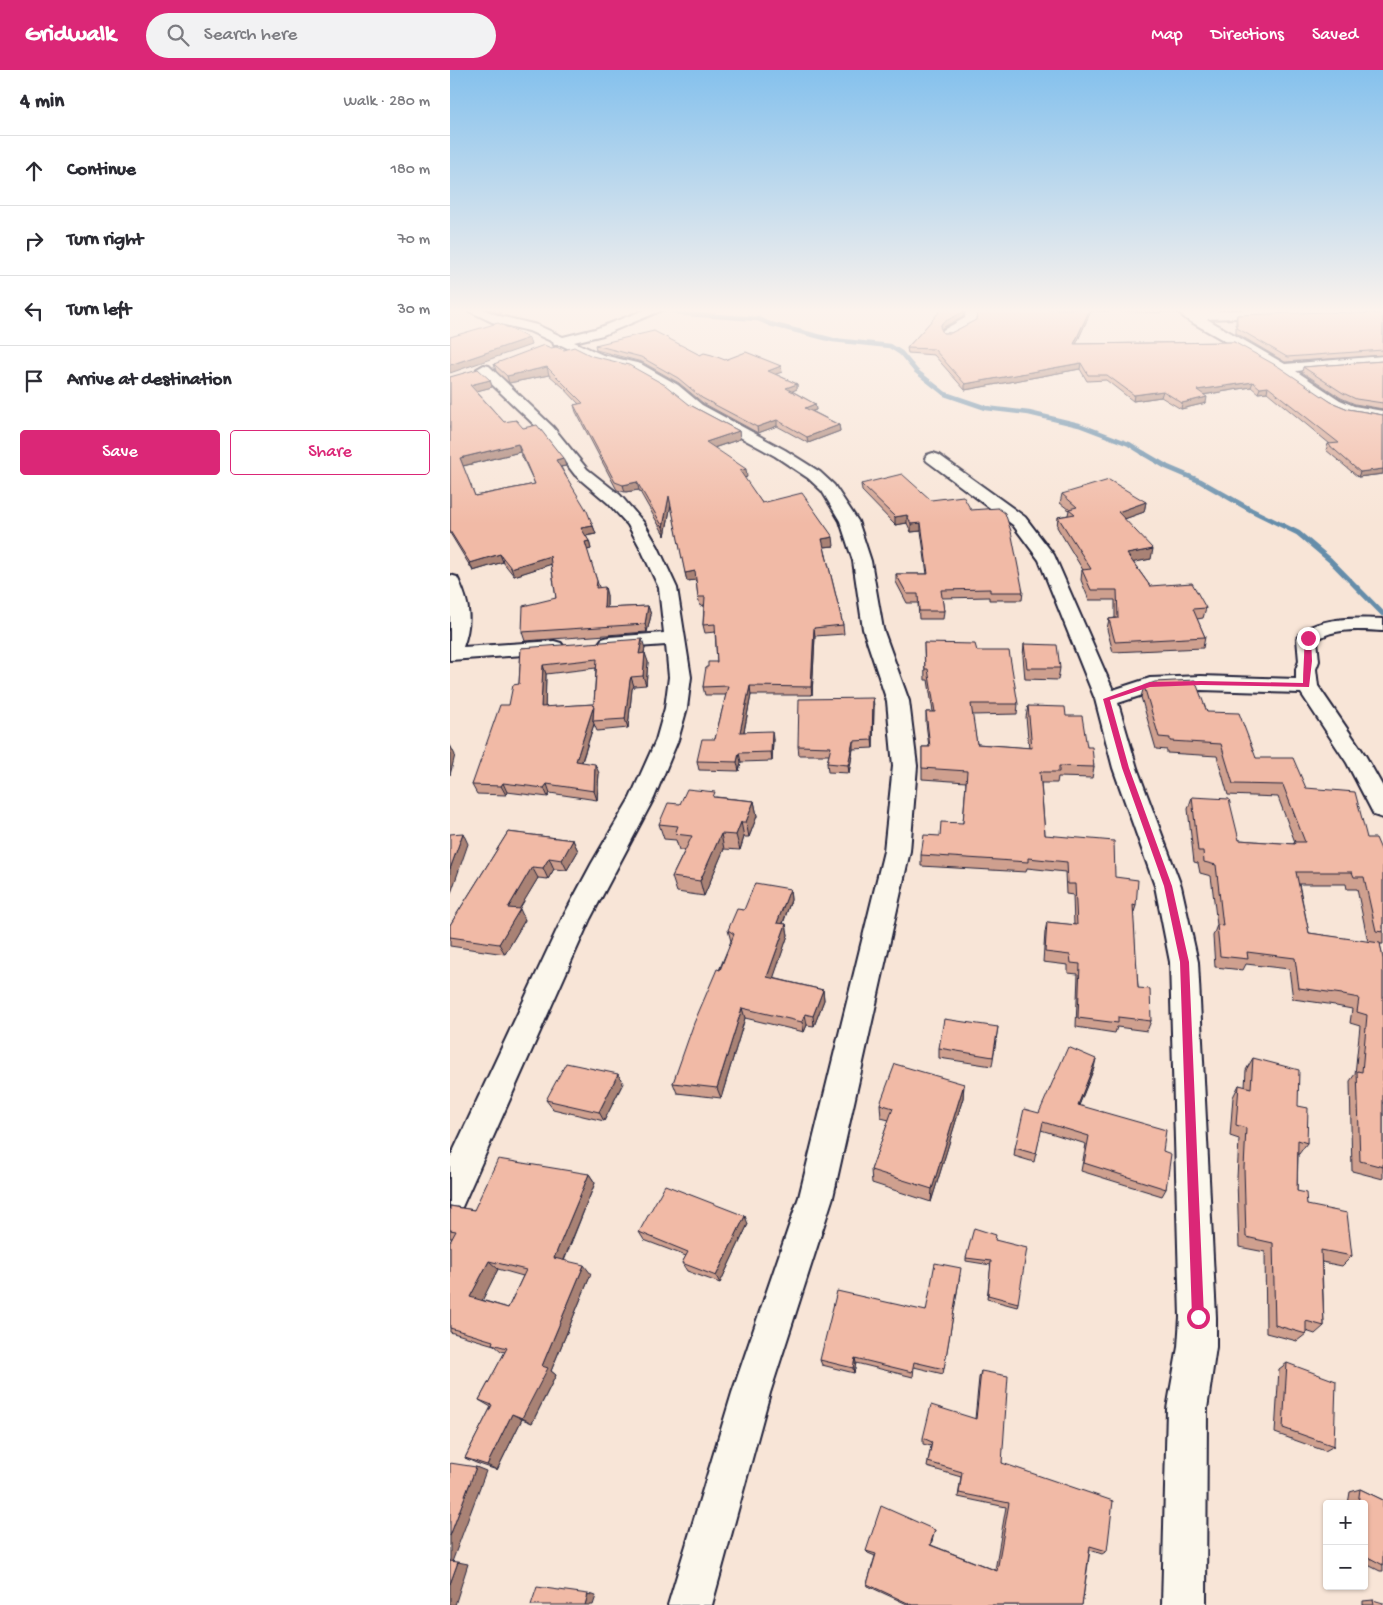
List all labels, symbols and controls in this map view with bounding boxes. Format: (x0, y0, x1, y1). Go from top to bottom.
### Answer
search box (146, 13, 496, 58)
text: Gridwalk (25, 21, 116, 50)
icon: search (164, 21, 192, 49)
text: Search here (204, 24, 297, 47)
text: Map (1151, 25, 1183, 46)
text: Directions (1211, 25, 1284, 46)
text: Saved (1312, 25, 1358, 46)
text: 4 min (20, 90, 64, 115)
text: Walk · 280 m (343, 93, 430, 112)
icon: ahead (20, 157, 48, 185)
text: Continue (67, 159, 136, 182)
text: 180 m (391, 161, 430, 180)
icon: right (20, 227, 48, 255)
text: Turn right (67, 229, 143, 252)
text: 70 m (397, 231, 430, 250)
icon: left (20, 297, 48, 325)
text: Turn left (67, 299, 131, 322)
text: 30 m (397, 301, 430, 320)
icon: arrive (20, 367, 48, 395)
text: Arrive at destination (67, 369, 231, 392)
button: Save (20, 430, 220, 475)
button: Share (230, 430, 430, 475)
route end (1297, 627, 1320, 650)
route start (1187, 1306, 1210, 1329)
map controls (1323, 1500, 1368, 1590)
button: + (1323, 1500, 1368, 1545)
button: − (1323, 1545, 1368, 1590)

